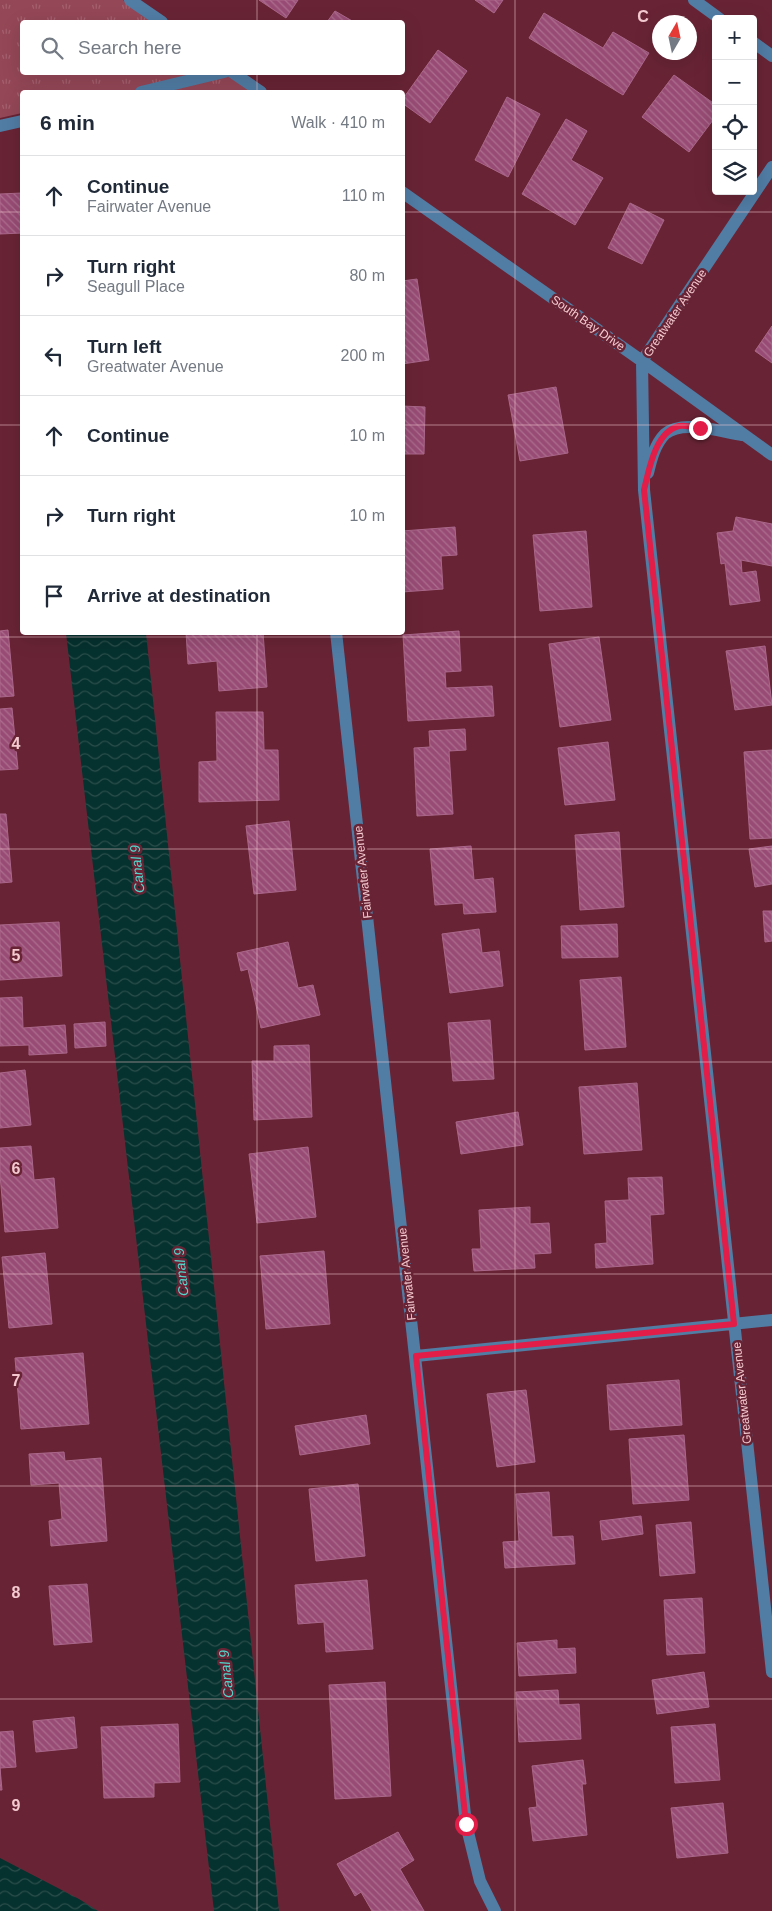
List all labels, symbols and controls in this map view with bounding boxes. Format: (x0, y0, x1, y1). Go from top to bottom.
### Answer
text: C (637, 8, 649, 25)
north arrow (652, 15, 697, 60)
map controls (712, 15, 757, 195)
button: + (712, 15, 757, 60)
search box (20, 20, 405, 75)
icon: search (38, 34, 66, 62)
text: Search here (78, 37, 182, 58)
button: − (712, 60, 757, 105)
button: locate (712, 105, 757, 150)
text: 6 min (40, 111, 95, 134)
text: Walk · 410 m (291, 114, 385, 131)
button: layers (712, 150, 757, 195)
text: Continue (87, 176, 169, 197)
icon: ahead (40, 182, 68, 210)
text: 110 m (342, 187, 385, 204)
text: Fairwater Avenue (87, 198, 211, 215)
text: Turn right (87, 256, 175, 277)
icon: right (40, 262, 68, 290)
street label: Greatwater Avenue (641, 266, 710, 359)
text: 80 m (349, 267, 385, 284)
text: Seagull Place (87, 278, 185, 295)
street label: South Bay Drive (548, 292, 628, 354)
text: Turn left (87, 336, 162, 357)
icon: left (40, 342, 68, 370)
text: 200 m (341, 347, 385, 364)
text: Greatwater Avenue (87, 358, 224, 375)
route end (689, 417, 712, 440)
icon: ahead (40, 422, 68, 450)
text: Continue (87, 425, 169, 446)
text: 10 m (349, 427, 385, 444)
icon: right (40, 502, 68, 530)
text: Turn right (87, 505, 175, 526)
text: 10 m (349, 507, 385, 524)
icon: arrive (40, 582, 68, 610)
text: Arrive at destination (87, 585, 271, 606)
text: 4 (12, 735, 21, 752)
street label: Fairwater Avenue (351, 825, 375, 919)
water label: Canal 9 (127, 844, 147, 894)
text: 5 (12, 947, 21, 964)
text: 6 (12, 1160, 21, 1177)
street label: Fairwater Avenue (395, 1227, 419, 1321)
water label: Canal 9 (171, 1247, 191, 1297)
street label: Greatwater Avenue (730, 1341, 754, 1445)
text: 7 (12, 1372, 21, 1389)
text: 8 (12, 1584, 21, 1601)
water label: Canal 9 (216, 1649, 236, 1699)
text: 9 (12, 1797, 21, 1814)
route start (455, 1813, 478, 1836)

